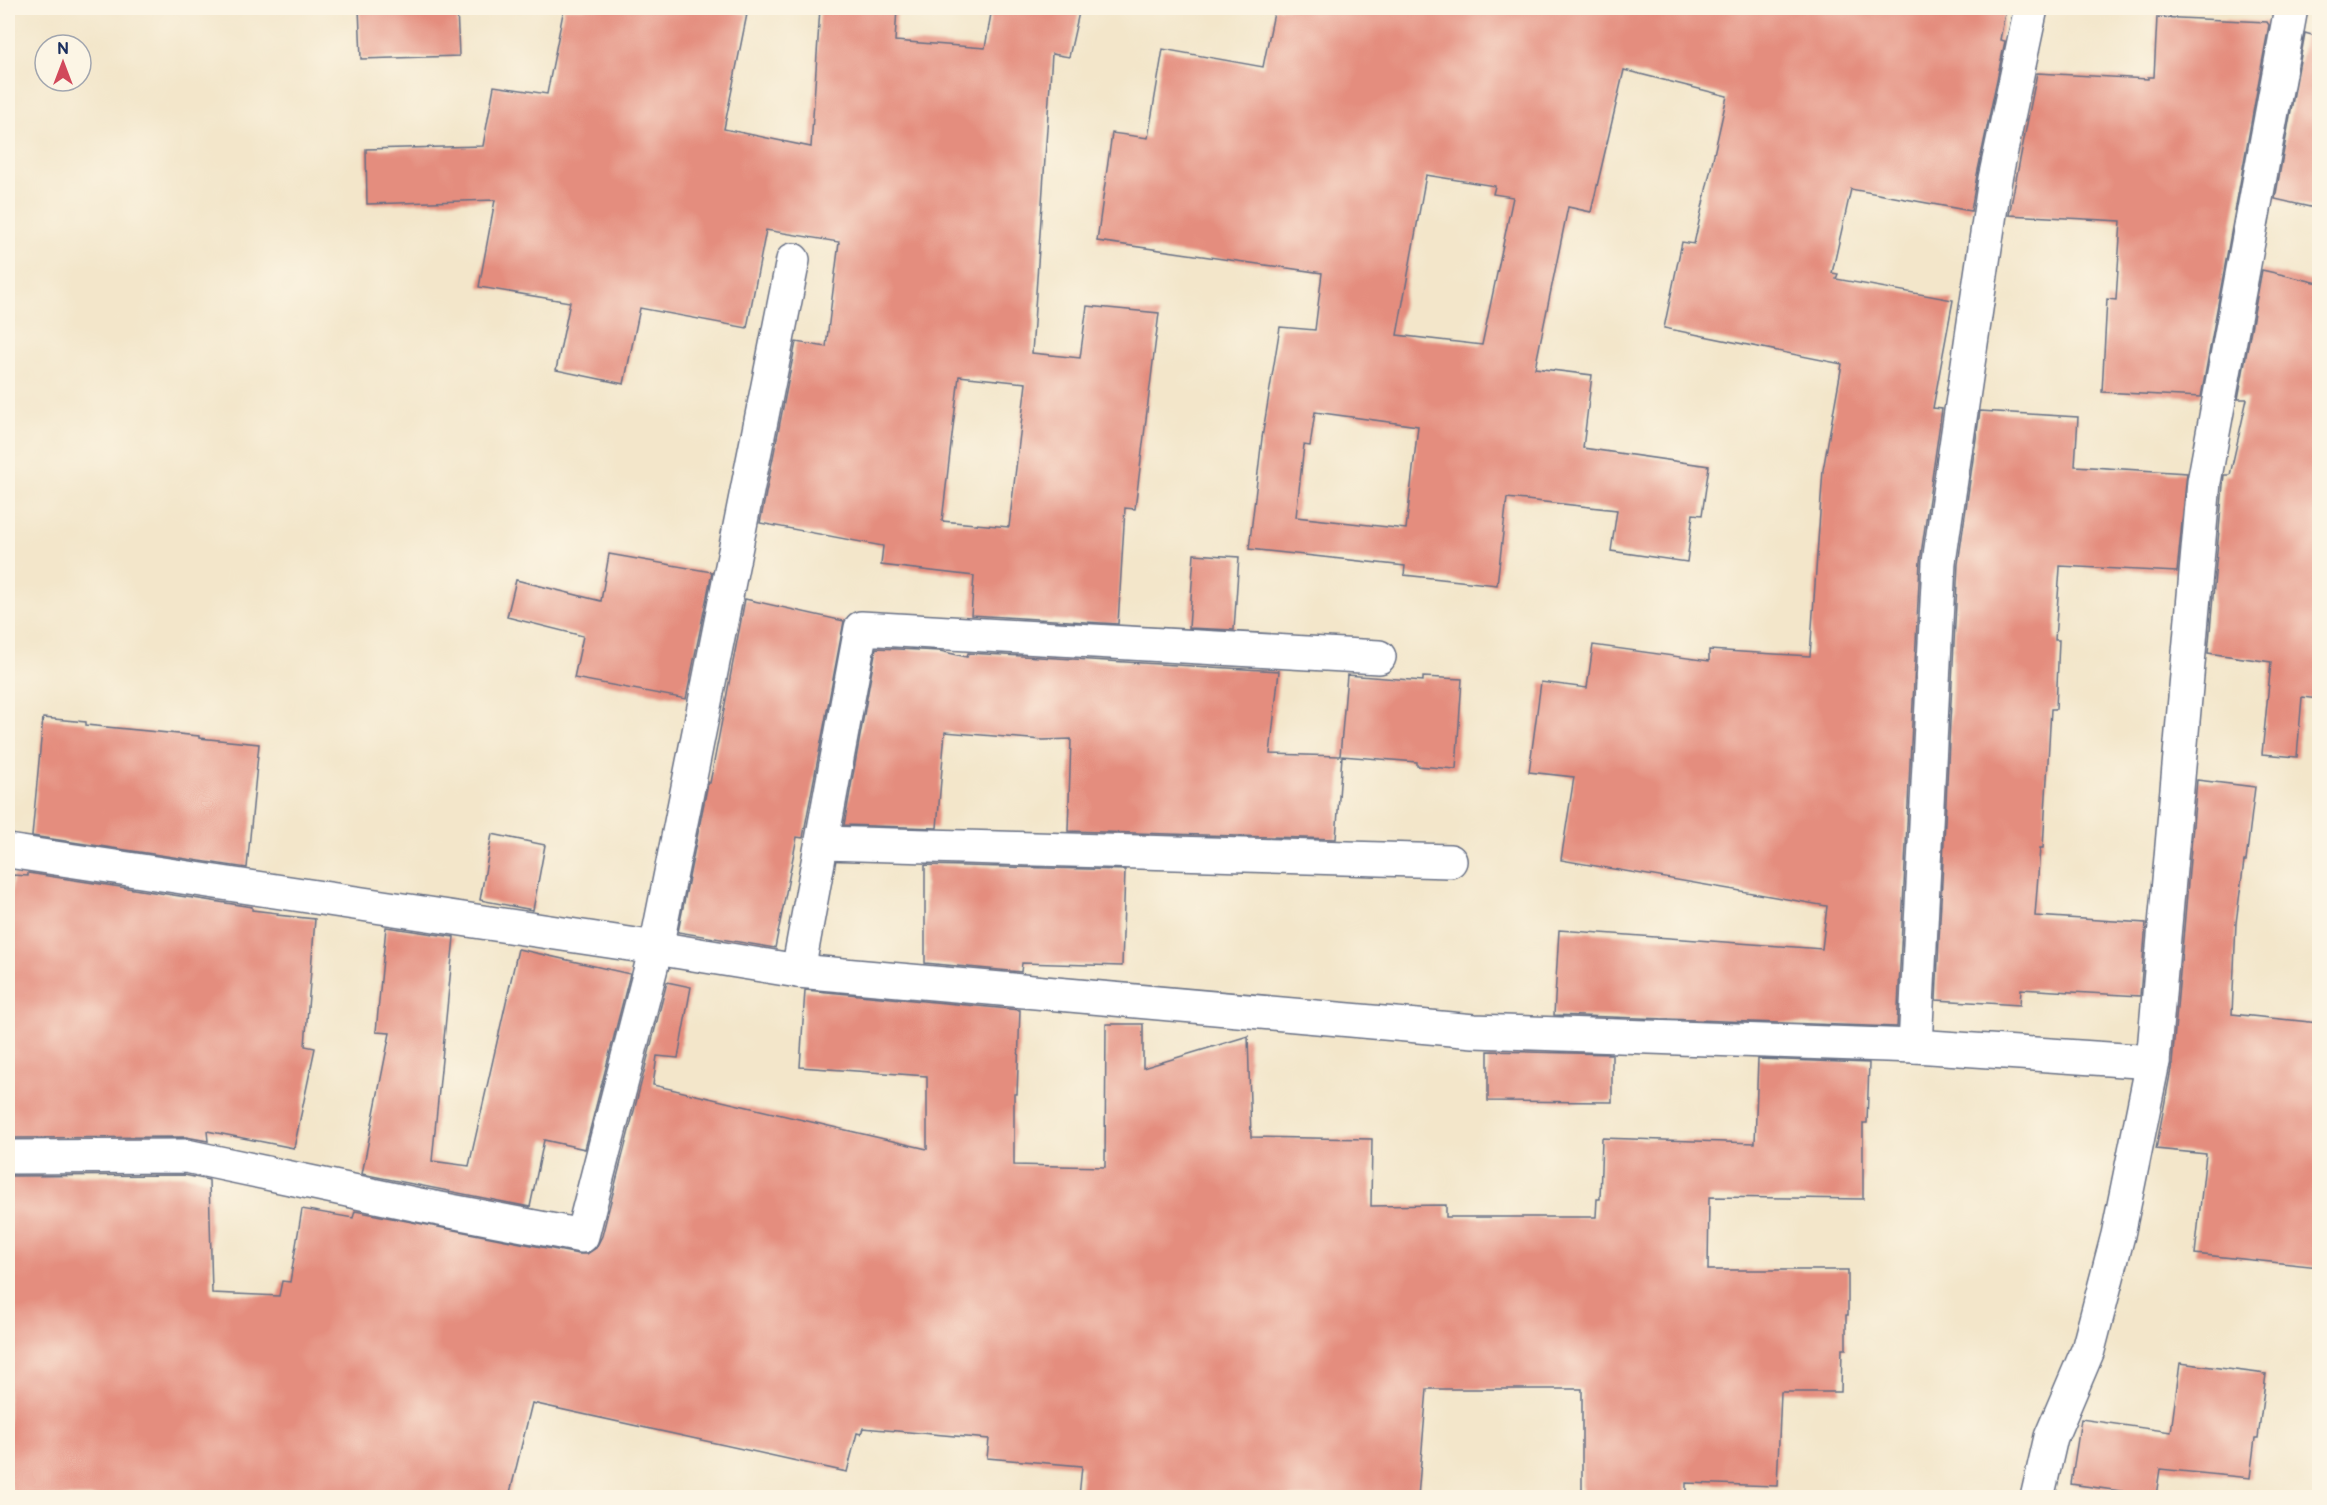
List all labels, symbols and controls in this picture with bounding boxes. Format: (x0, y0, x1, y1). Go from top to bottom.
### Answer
north arrow (33, 33, 93, 93)
text: N (57, 40, 69, 59)

